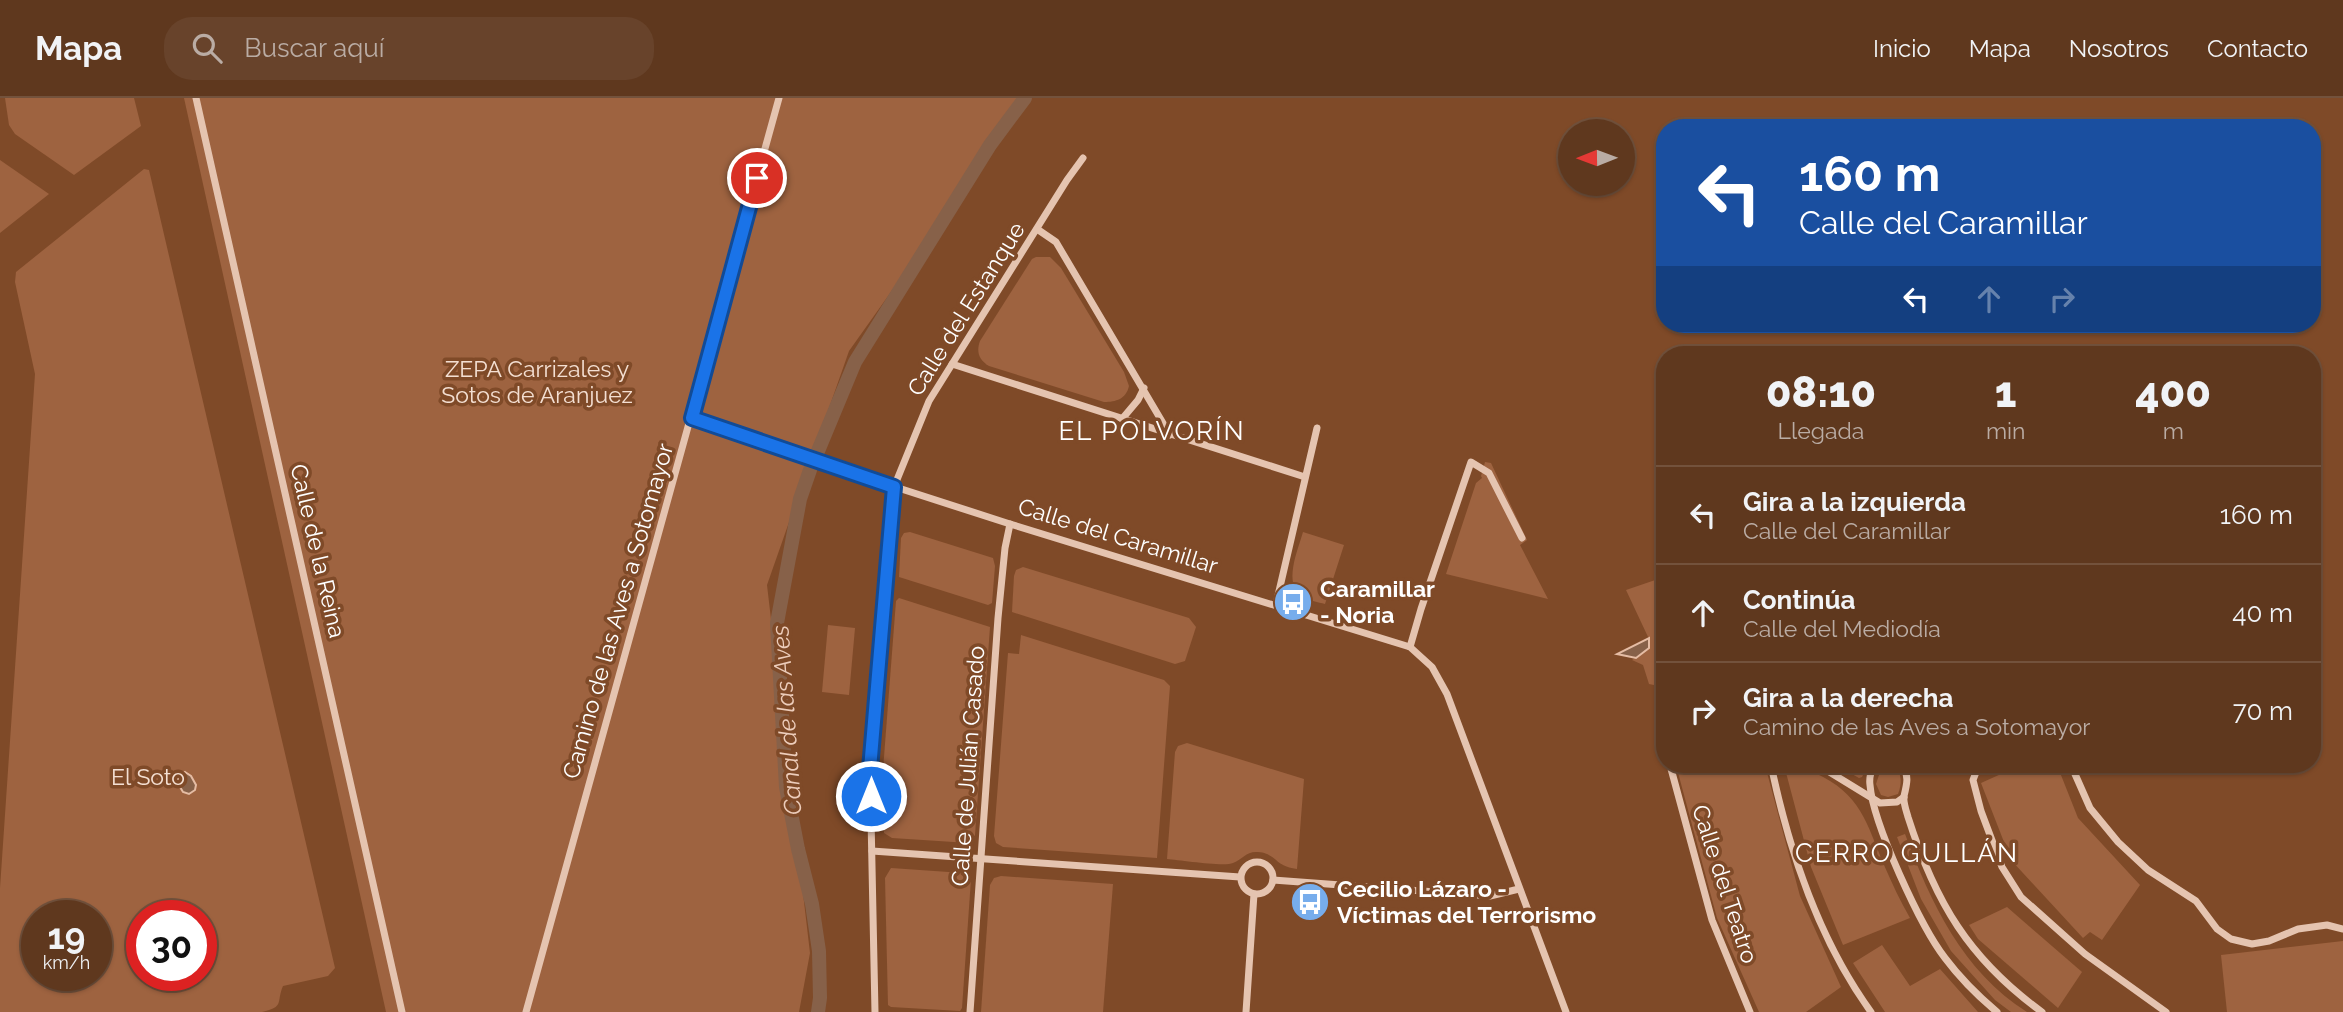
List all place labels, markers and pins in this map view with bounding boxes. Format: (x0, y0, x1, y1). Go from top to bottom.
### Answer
pin (727, 148, 787, 208)
place label: Caramillar - Noria (1320, 575, 1435, 628)
bus stop icon: Caramillar - Noria (1272, 581, 1314, 623)
place label: Cecilio Lázaro - Víctimas del Terrorismo (1337, 875, 1596, 928)
bus stop icon: Cecilio Lázaro - Víctimas del Terrorismo (1289, 881, 1331, 923)

